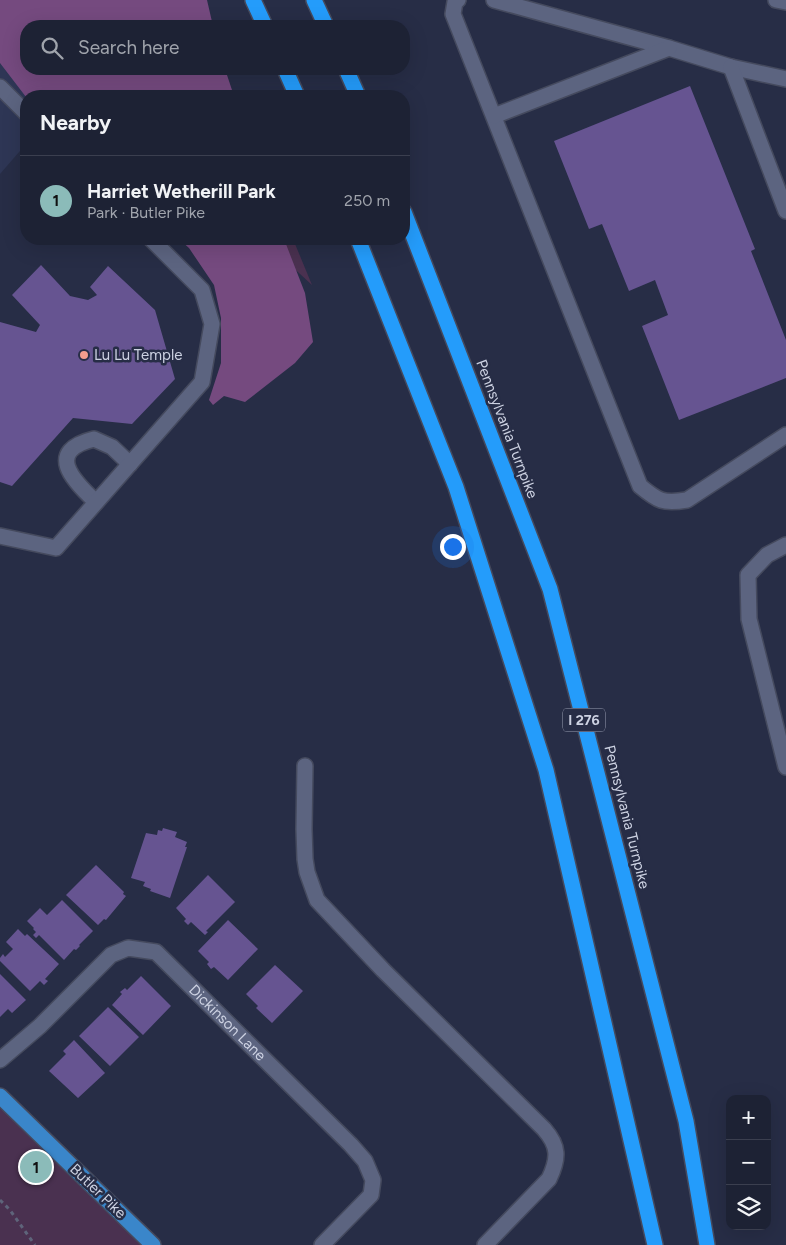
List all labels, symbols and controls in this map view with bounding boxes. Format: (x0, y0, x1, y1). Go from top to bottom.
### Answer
search box (20, 20, 410, 75)
icon: search (38, 34, 66, 62)
text: Search here (78, 36, 180, 59)
text: Nearby (40, 110, 111, 135)
text: Harriet Wetherill Park (87, 180, 276, 203)
text: 1 (53, 191, 59, 210)
text: 250 m (344, 191, 390, 210)
text: Park · Butler Pike (87, 203, 205, 222)
place label: Lu Lu Temple (94, 346, 182, 364)
marker: Lu Lu Temple (78, 349, 90, 361)
street label: Pennsylvania Turnpike (472, 357, 542, 501)
your location (440, 534, 466, 560)
road number: I 276 (563, 708, 605, 732)
street label: Pennsylvania Turnpike (600, 743, 654, 891)
street label: Dickinson Lane (185, 981, 270, 1065)
map controls (726, 1095, 771, 1230)
button: + (726, 1095, 771, 1140)
button: − (726, 1140, 771, 1185)
pin: 1 (20, 1148, 52, 1186)
street label: Butler Pike (66, 1160, 130, 1222)
button: layers (726, 1185, 771, 1230)

